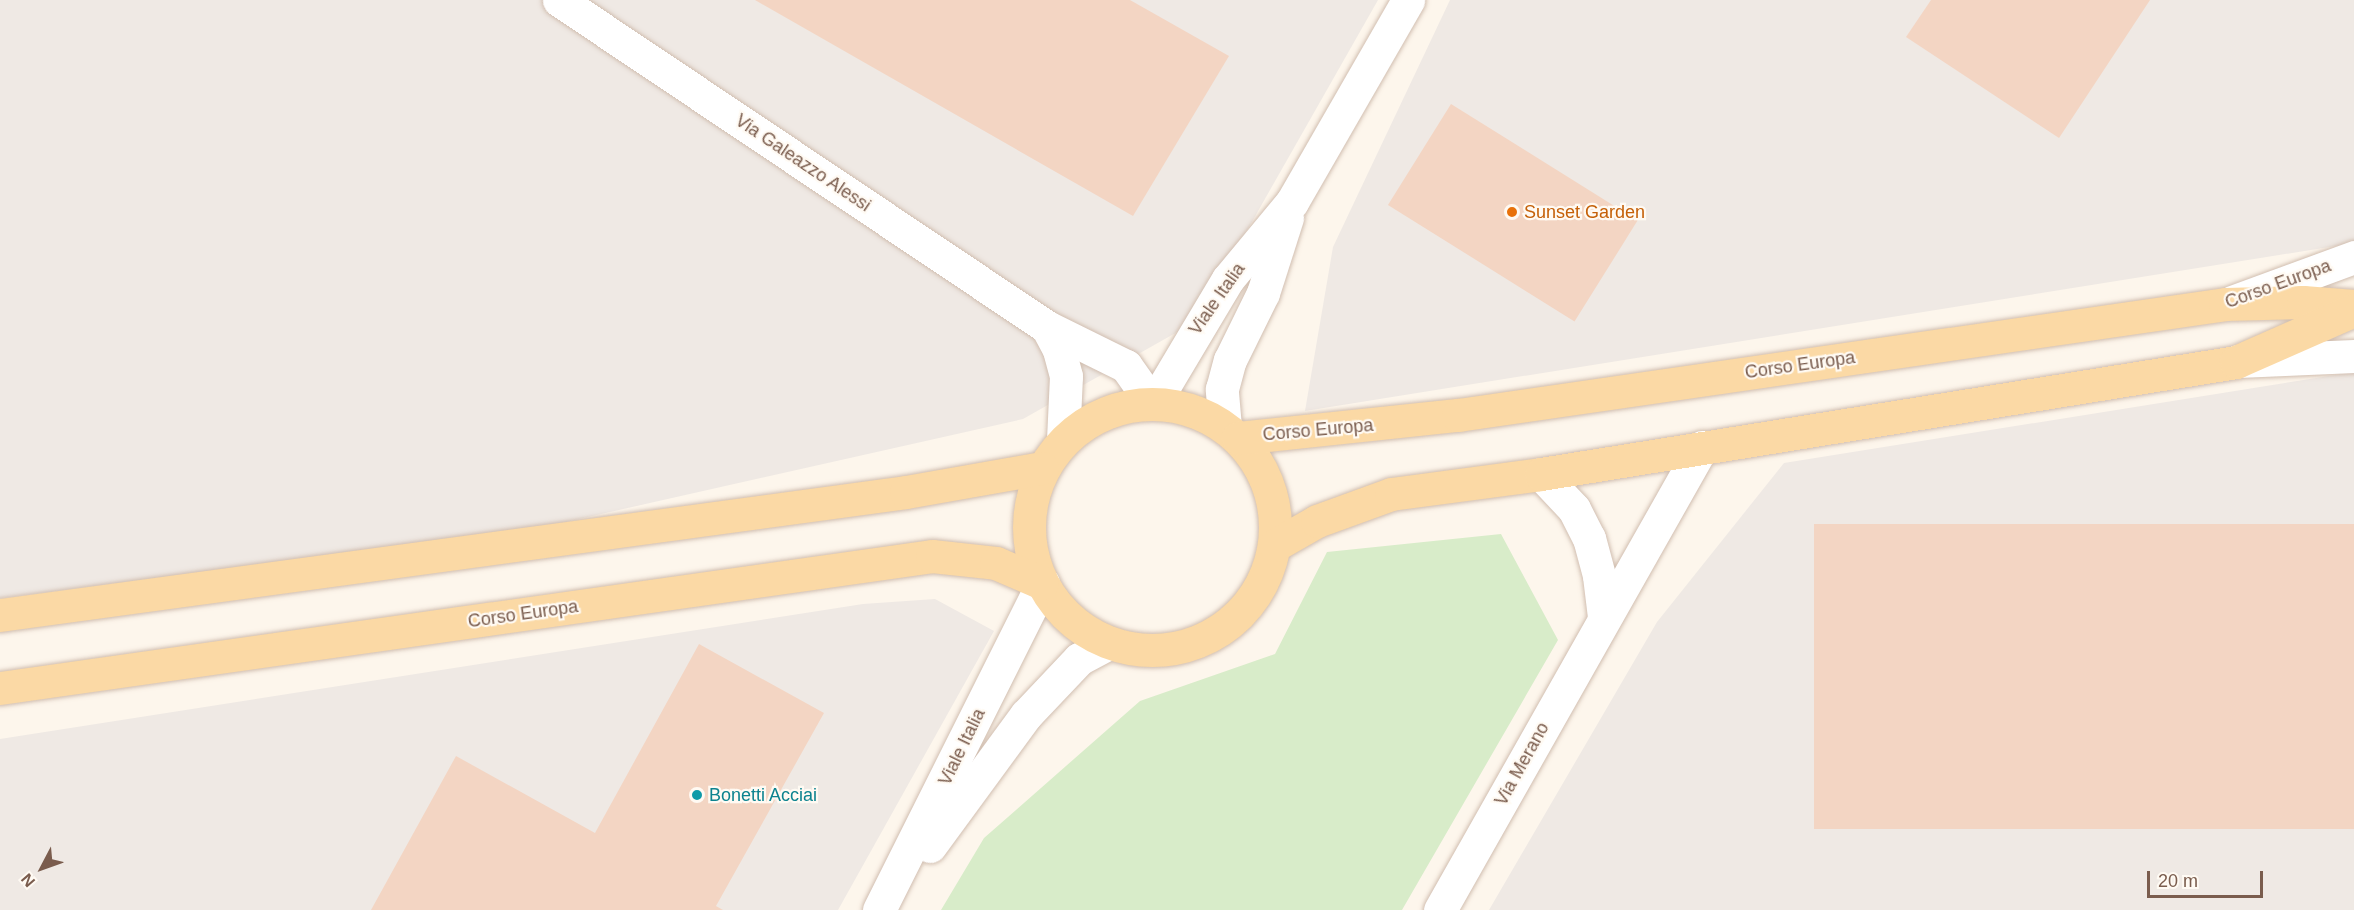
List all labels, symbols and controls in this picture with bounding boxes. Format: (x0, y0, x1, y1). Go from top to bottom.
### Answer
street label: Via Galeazzo Alessi (731, 109, 875, 217)
place label: Sunset Garden (1524, 201, 1645, 223)
marker: Sunset Garden (1505, 205, 1519, 219)
street label: Corso Europa (2222, 255, 2334, 313)
street label: Viale Italia (1184, 259, 1250, 339)
street label: Corso Europa (1744, 347, 1856, 383)
street label: Corso Europa (1262, 414, 1374, 446)
street label: Corso Europa (467, 596, 579, 632)
street label: Viale Italia (934, 705, 990, 789)
street label: Via Merano (1490, 719, 1554, 809)
place label: Bonetti Acciai (709, 784, 818, 806)
marker: Bonetti Acciai (690, 788, 704, 802)
north arrow (12, 838, 72, 898)
scale bar (2150, 859, 2266, 897)
text: N (18, 870, 38, 890)
text: 20 m (2158, 871, 2198, 891)

